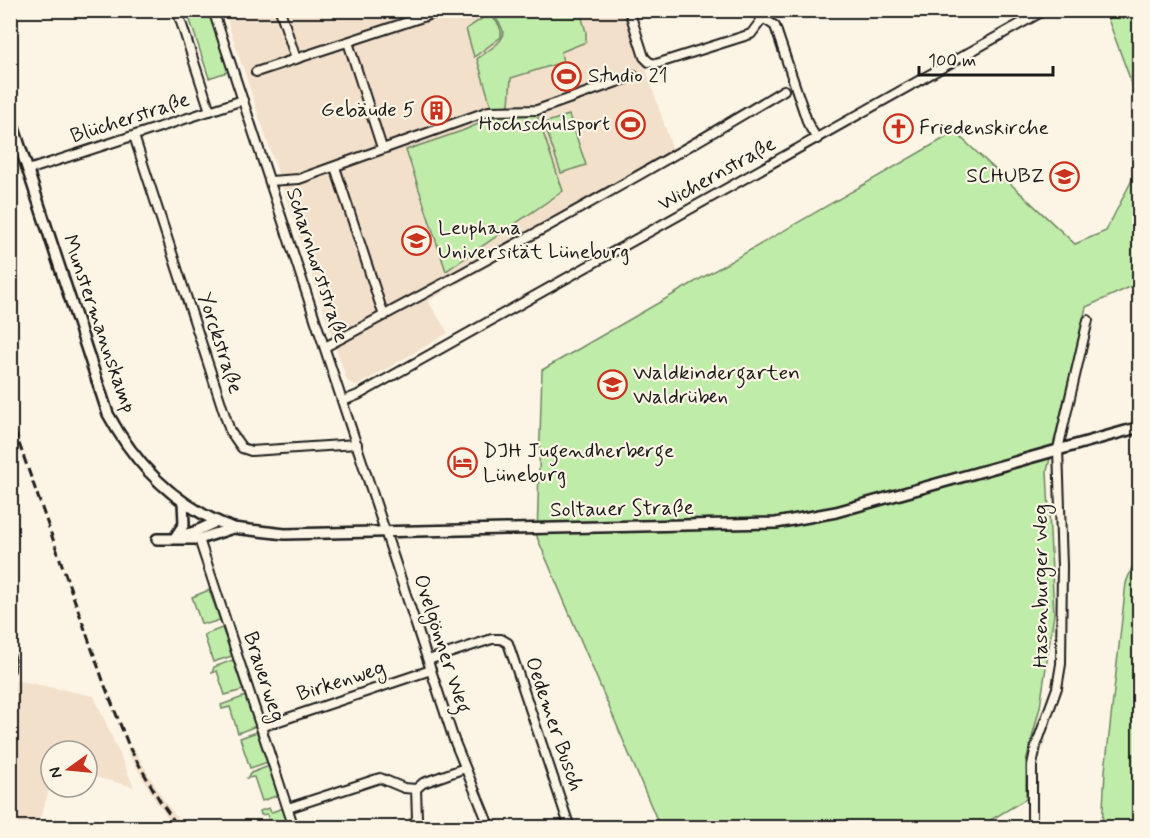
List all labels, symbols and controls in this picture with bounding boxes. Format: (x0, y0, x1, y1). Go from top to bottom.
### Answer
scale bar (919, 39, 1052, 77)
text: 100 m (928, 49, 976, 73)
sports icon: Studio 21 (551, 60, 583, 92)
place label: Studio 21 (588, 62, 668, 90)
street label: Blücherstraße (67, 86, 193, 150)
building icon: Gebäude 5 (420, 94, 452, 126)
place label: Gebäude 5 (321, 96, 415, 124)
sports icon: Hochschulsport (615, 108, 647, 140)
place label: Hochschulsport (479, 110, 610, 138)
church icon: Friedenskirche (882, 112, 914, 144)
place label: Friedenskirche (919, 114, 1049, 142)
street label: Wichernstraße (653, 130, 781, 218)
school or university icon: SCHUBZ (1049, 160, 1081, 192)
place label: SCHUBZ (966, 162, 1044, 190)
street label: Scharnhorststraße (279, 184, 355, 346)
place label: Leuphana Universität Lüneburg (438, 214, 629, 266)
school or university icon: Leuphana Universität Lüneburg (401, 224, 433, 256)
street label: Munstermannskamp (55, 231, 143, 417)
street label: Yorckstraße (190, 289, 250, 397)
place label: Waldkindergarten Waldrüben (633, 359, 800, 411)
school or university icon: Waldkindergarten Waldrüben (596, 369, 628, 401)
place label: DJH Jugendherberge Lüneburg (483, 437, 674, 489)
hotel icon: DJH Jugendherberge Lüneburg (446, 447, 478, 479)
street label: Soltauer Straße (550, 494, 694, 524)
street label: Hasenburger Weg (1027, 504, 1056, 668)
street label: Ovelgönner Weg (404, 571, 478, 718)
street label: Brauerweg (235, 628, 292, 726)
street label: Oedemer Busch (518, 653, 590, 795)
street label: Birkenweg (293, 654, 389, 709)
north arrow (39, 739, 99, 799)
text: N (44, 765, 67, 780)

